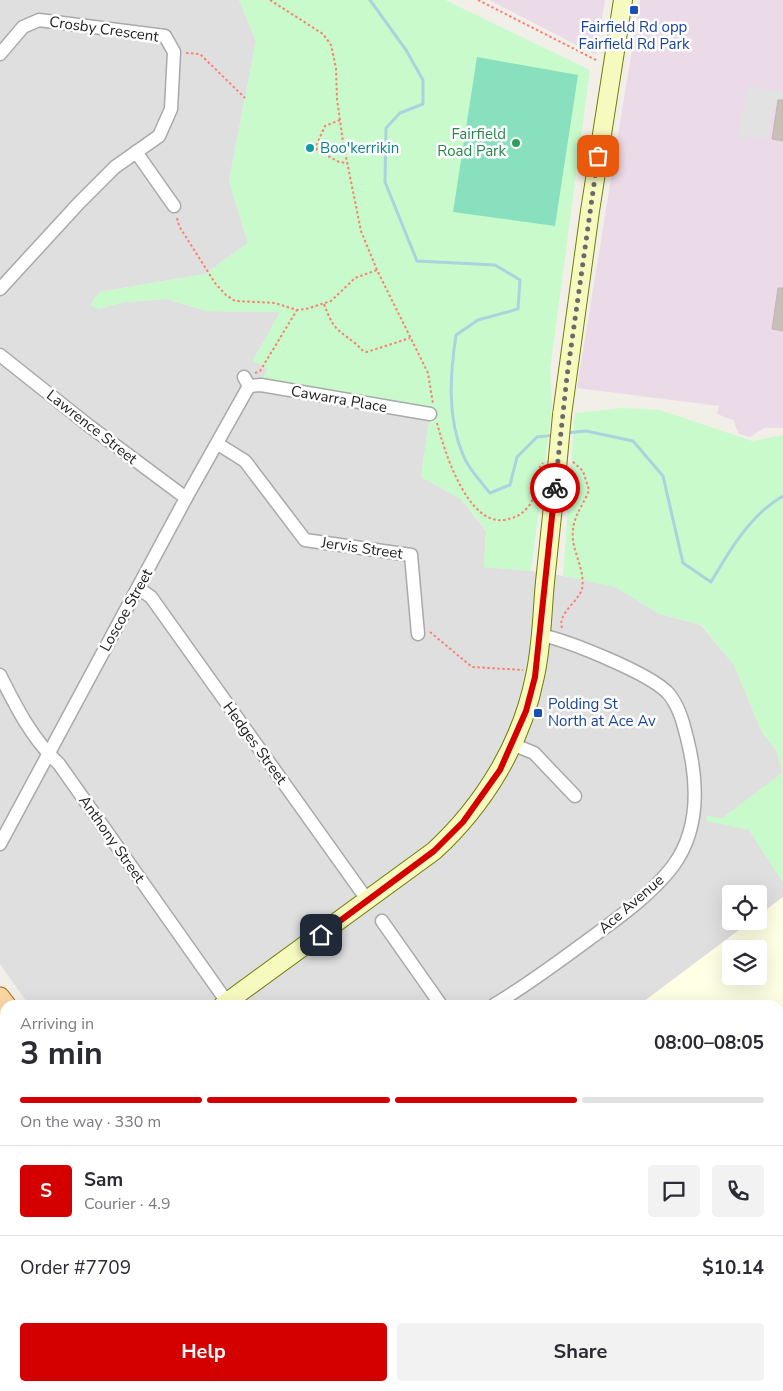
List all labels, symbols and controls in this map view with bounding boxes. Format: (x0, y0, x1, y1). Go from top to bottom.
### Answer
marker: Fairfield Rd opp Fairfield Rd Park (628, 4, 640, 16)
street label: Crosby Crescent (48, 11, 161, 47)
place label: Fairfield Rd opp Fairfield Rd Park (579, 17, 690, 54)
place label: Fairfield Road Park (437, 124, 506, 161)
pin (577, 135, 619, 177)
marker: Fairfield Road Park (510, 137, 522, 149)
place label: Boo'kerrikin (320, 138, 399, 158)
marker: Boo'kerrikin (304, 142, 316, 154)
icon: bag (584, 142, 612, 170)
street label: Cawarra Place (289, 381, 389, 417)
street label: Lawrence Street (43, 385, 142, 469)
courier (530, 463, 580, 513)
icon: bike (541, 474, 569, 502)
street label: Jervis Street (319, 532, 405, 564)
street label: Loscoe Street (95, 564, 157, 655)
place label: Polding St North at Ace Av (548, 694, 656, 731)
street label: Hedges Street (218, 698, 292, 789)
marker: Polding St North at Ace Av (532, 707, 544, 719)
street label: Anthony Street (74, 791, 150, 887)
street label: Ace Avenue (594, 870, 668, 938)
map controls (722, 885, 767, 985)
button: locate (722, 885, 767, 930)
pin (300, 914, 342, 956)
icon: home (307, 921, 335, 949)
button: layers (722, 940, 767, 985)
text: Arriving in (20, 1013, 94, 1035)
text: 08:00–08:05 (654, 1030, 764, 1056)
text: 3 min (20, 1032, 103, 1075)
text: On the way · 330 m (20, 1111, 161, 1133)
button: chat (648, 1165, 700, 1217)
button: phone (712, 1165, 764, 1217)
text: Sam (84, 1167, 123, 1193)
text: S (40, 1178, 52, 1204)
text: Courier · 4.9 (84, 1193, 170, 1215)
text: Order #7709 (20, 1255, 131, 1281)
text: $10.14 (702, 1255, 764, 1281)
button: Help (20, 1323, 387, 1381)
button: Share (397, 1323, 764, 1381)

